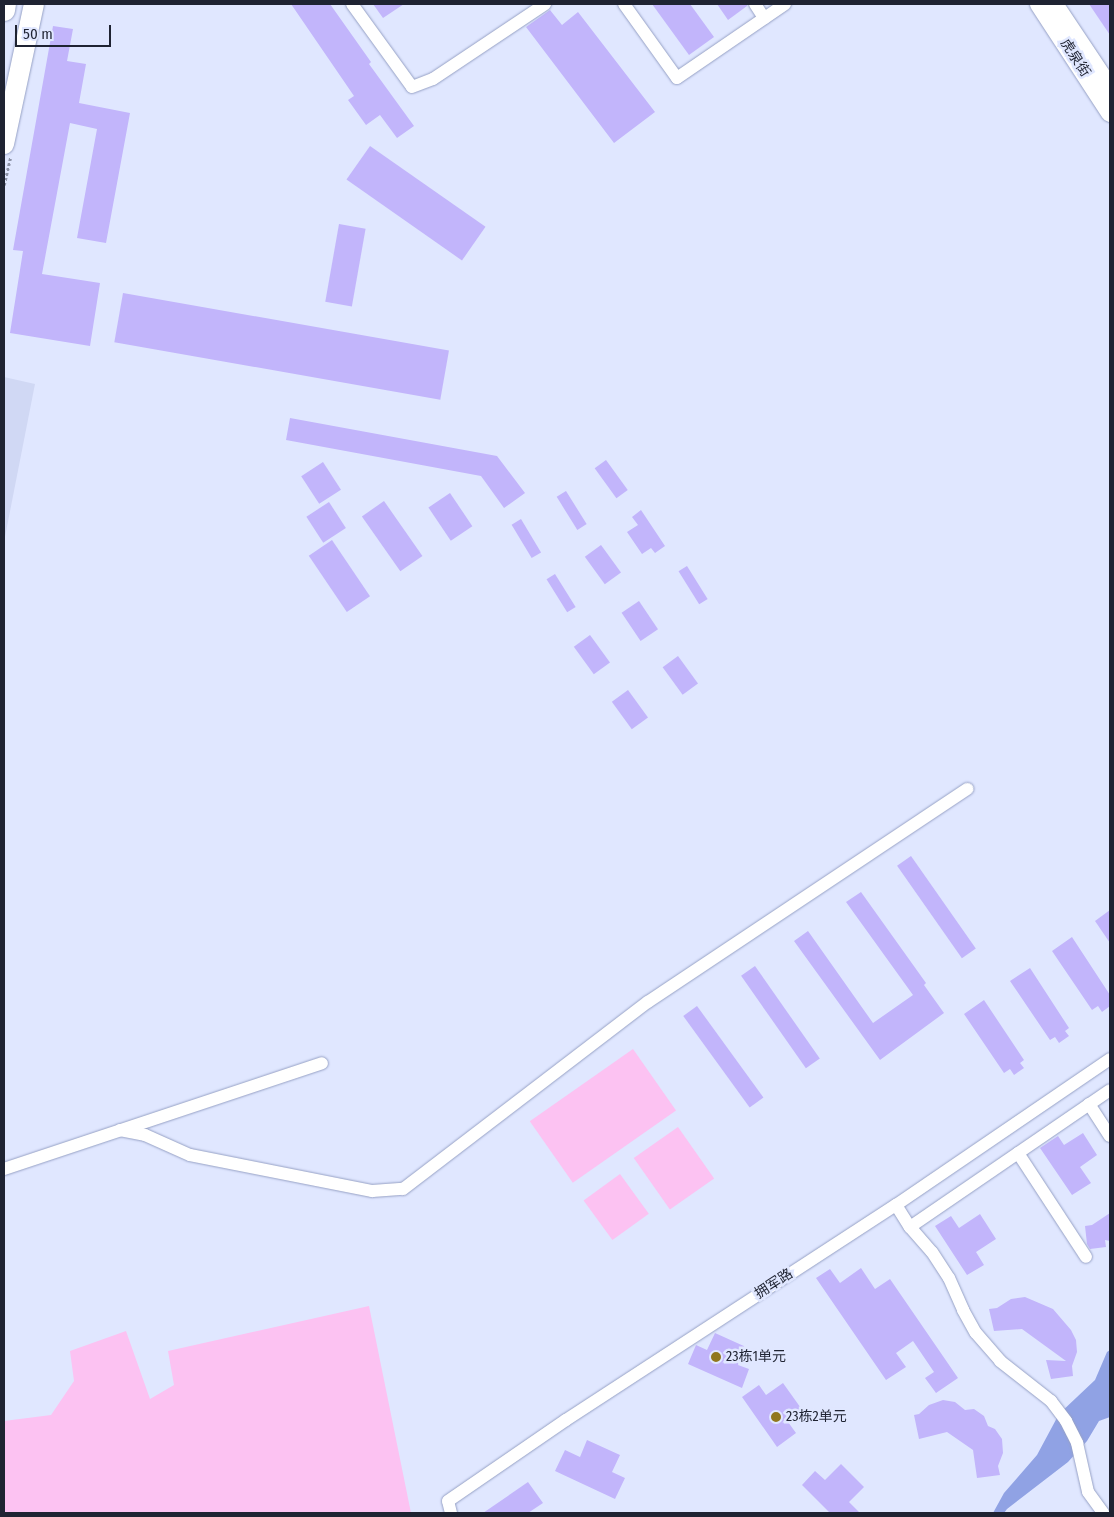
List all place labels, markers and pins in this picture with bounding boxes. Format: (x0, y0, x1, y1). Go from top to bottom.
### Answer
place label: 23栋1单元 (726, 1349, 786, 1365)
marker: 23栋1单元 (710, 1351, 722, 1363)
place label: 23栋2单元 (786, 1409, 847, 1425)
marker: 23栋2单元 (770, 1411, 782, 1423)

